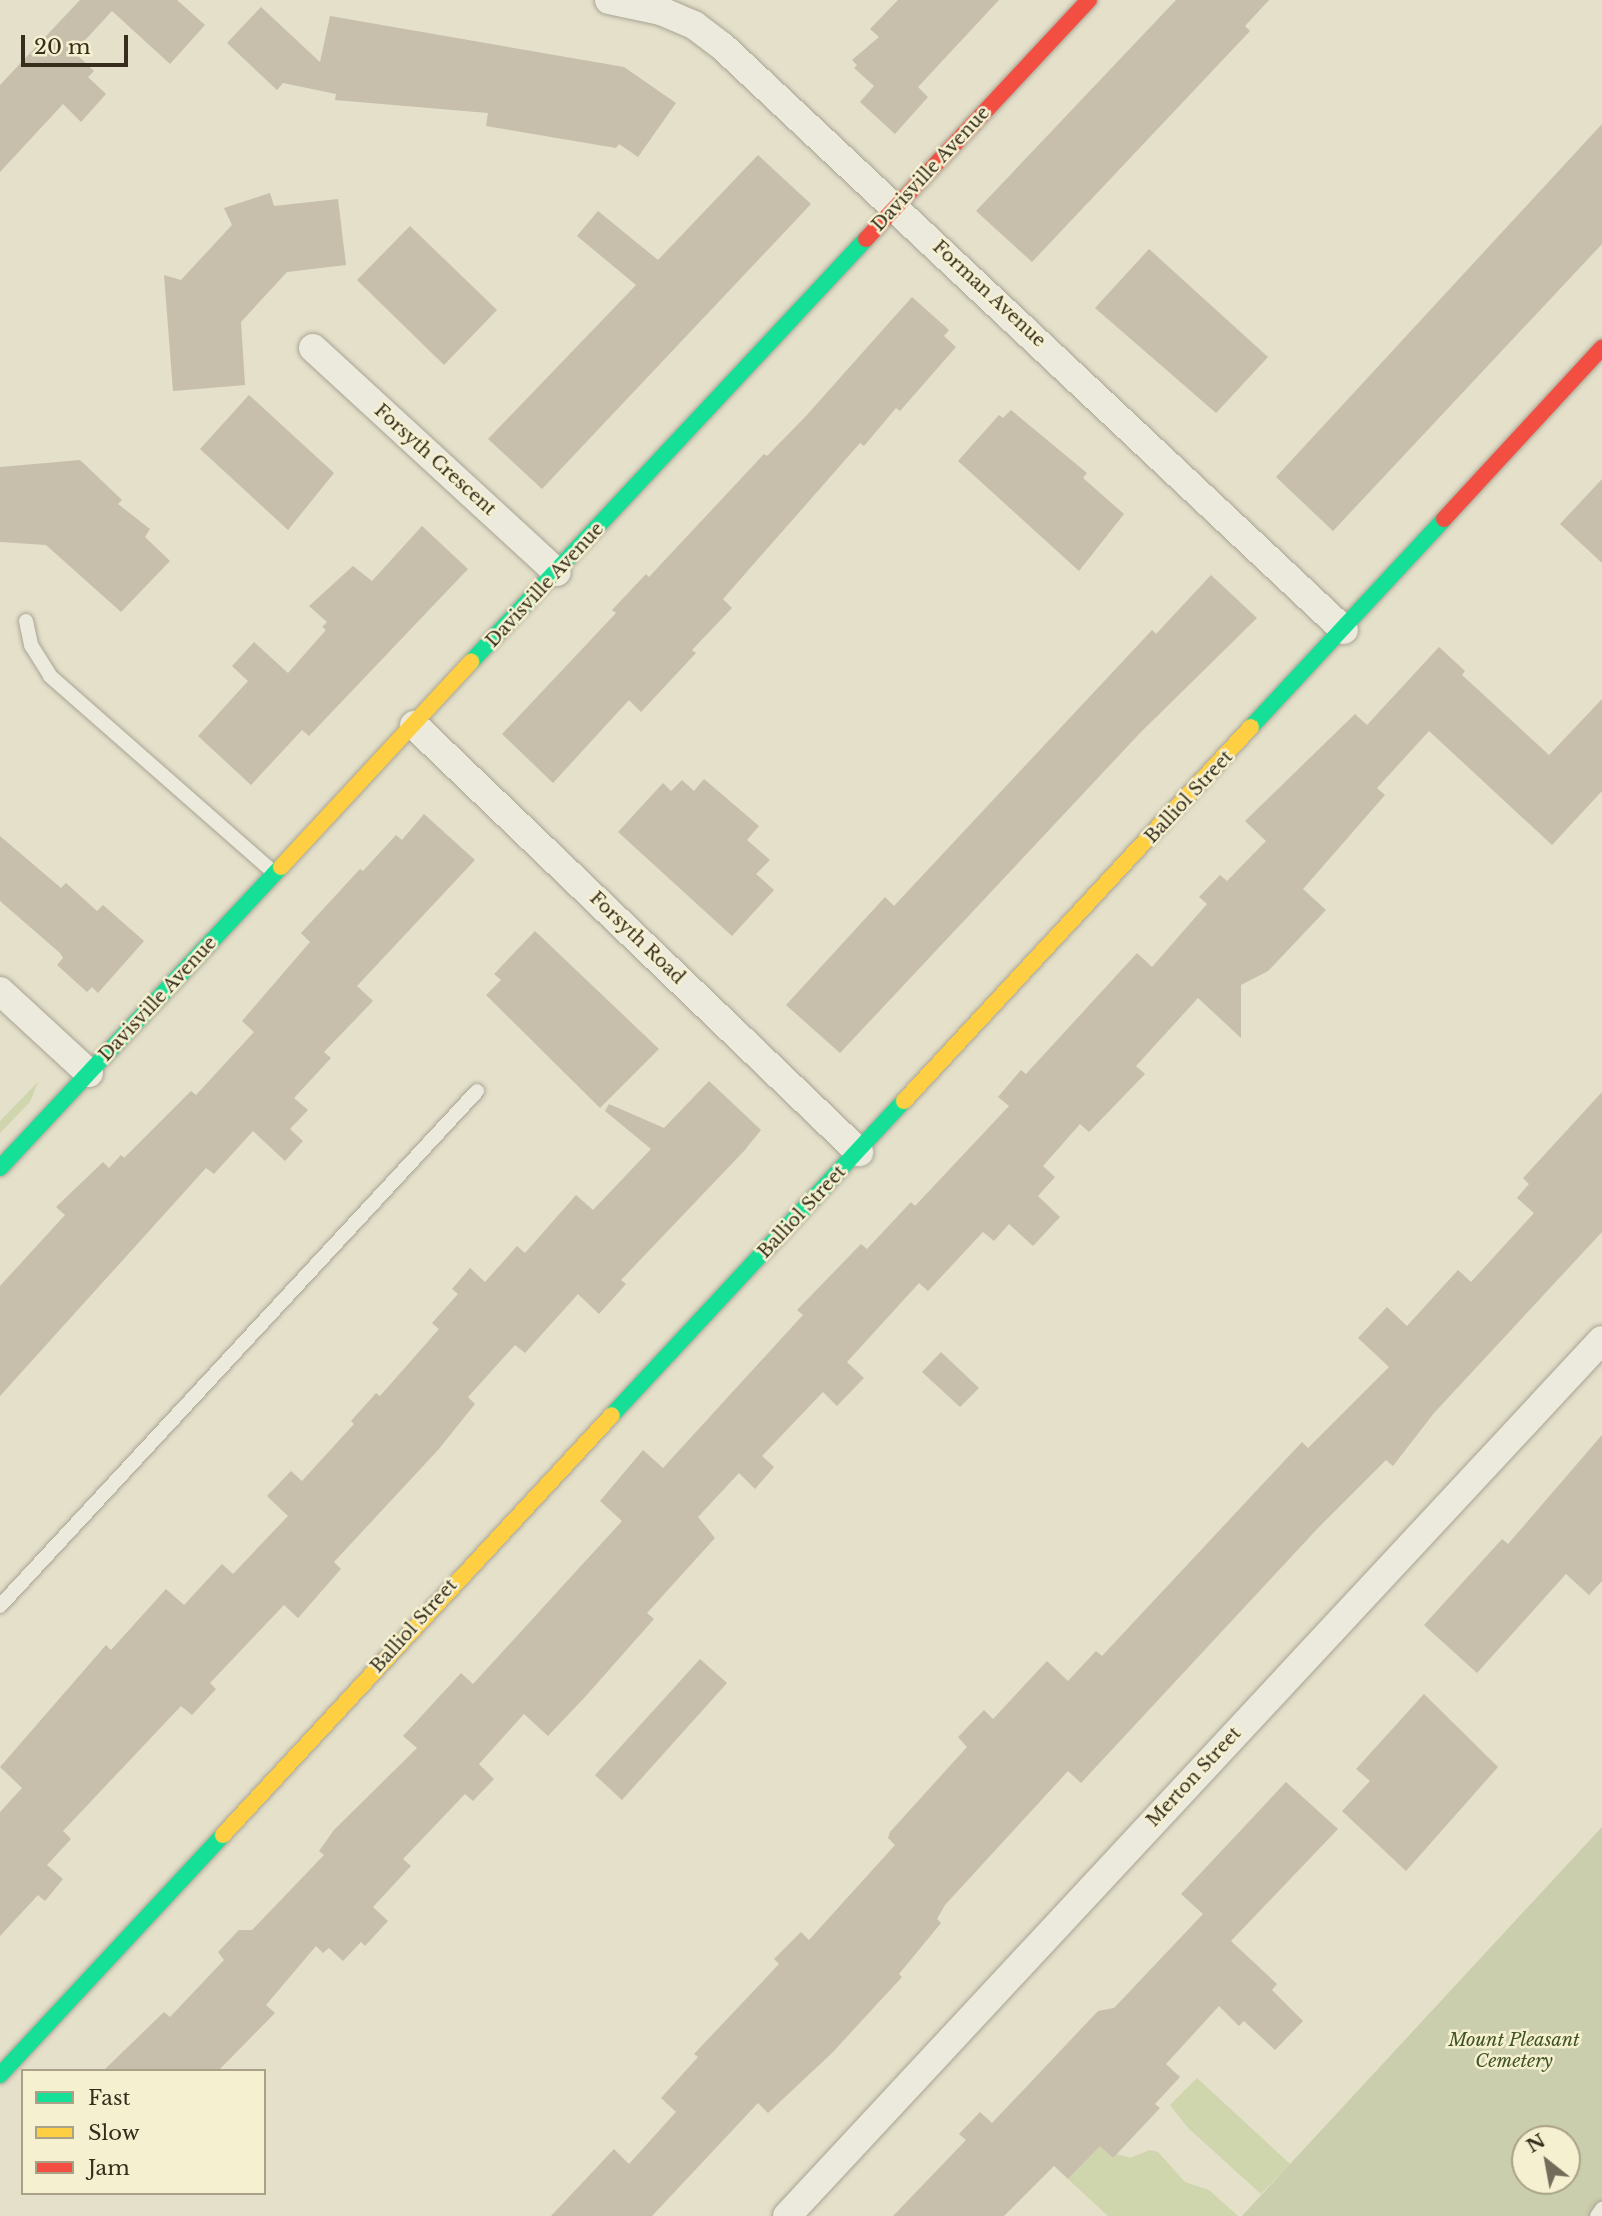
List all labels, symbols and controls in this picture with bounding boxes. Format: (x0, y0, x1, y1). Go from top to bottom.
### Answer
scale bar (24, 21, 131, 65)
text: 20 m (34, 34, 91, 60)
street label: Davisville Avenue (867, 102, 995, 236)
street label: Forman Avenue (928, 236, 1050, 352)
street label: Forsyth Crescent (370, 400, 500, 520)
street label: Davisville Avenue (481, 518, 609, 652)
street label: Balliol Street (1141, 746, 1237, 848)
street label: Forsyth Road (585, 887, 689, 989)
street label: Davisville Avenue (94, 932, 222, 1066)
street label: Balliol Street (754, 1161, 850, 1263)
street label: Balliol Street (366, 1575, 462, 1677)
street label: Merton Street (1142, 1723, 1246, 1831)
park label: Mount Pleasant Cemetery (1448, 2030, 1580, 2072)
legend (21, 2069, 266, 2195)
text: Fast (88, 2085, 130, 2111)
text: Slow (88, 2120, 140, 2146)
north arrow (1511, 2125, 1581, 2195)
text: N (1522, 2129, 1550, 2158)
text: Jam (88, 2155, 130, 2181)

